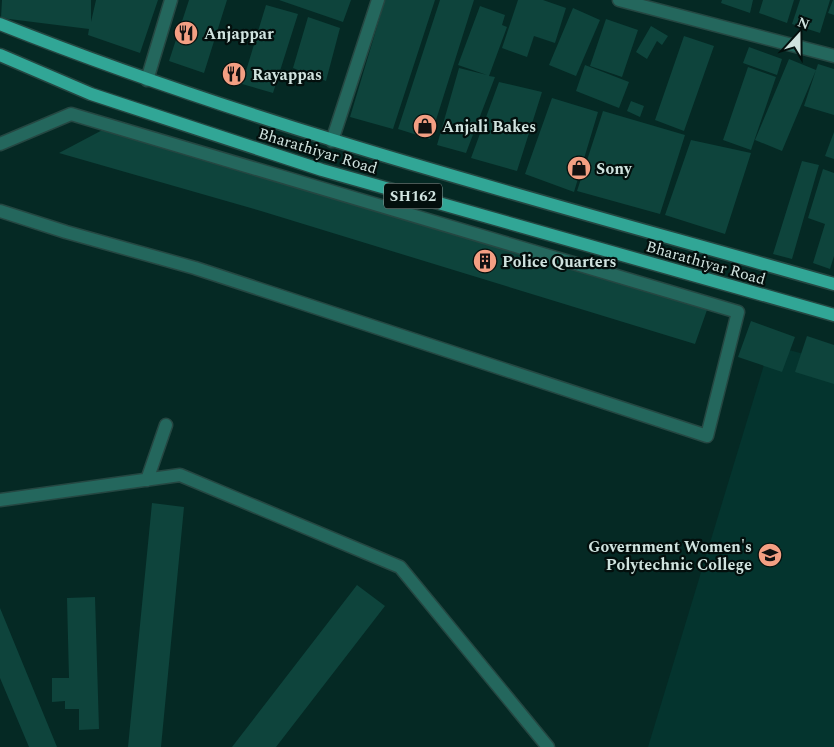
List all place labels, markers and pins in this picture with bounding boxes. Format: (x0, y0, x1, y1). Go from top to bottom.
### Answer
restaurant icon: Anjappar (173, 20, 199, 46)
place label: Anjappar (204, 22, 274, 46)
restaurant icon: Rayappas (221, 61, 247, 87)
place label: Rayappas (252, 63, 322, 87)
shop icon: Anjali Bakes (412, 113, 438, 139)
place label: Anjali Bakes (442, 115, 536, 139)
shop icon: Sony (566, 155, 592, 181)
place label: Sony (596, 157, 633, 181)
building icon: Police Quarters (472, 248, 498, 274)
place label: Police Quarters (502, 250, 617, 274)
place label: Government Women's Polytechnic College (588, 535, 752, 577)
school or university icon: Government Women's Polytechnic College (757, 542, 783, 568)

